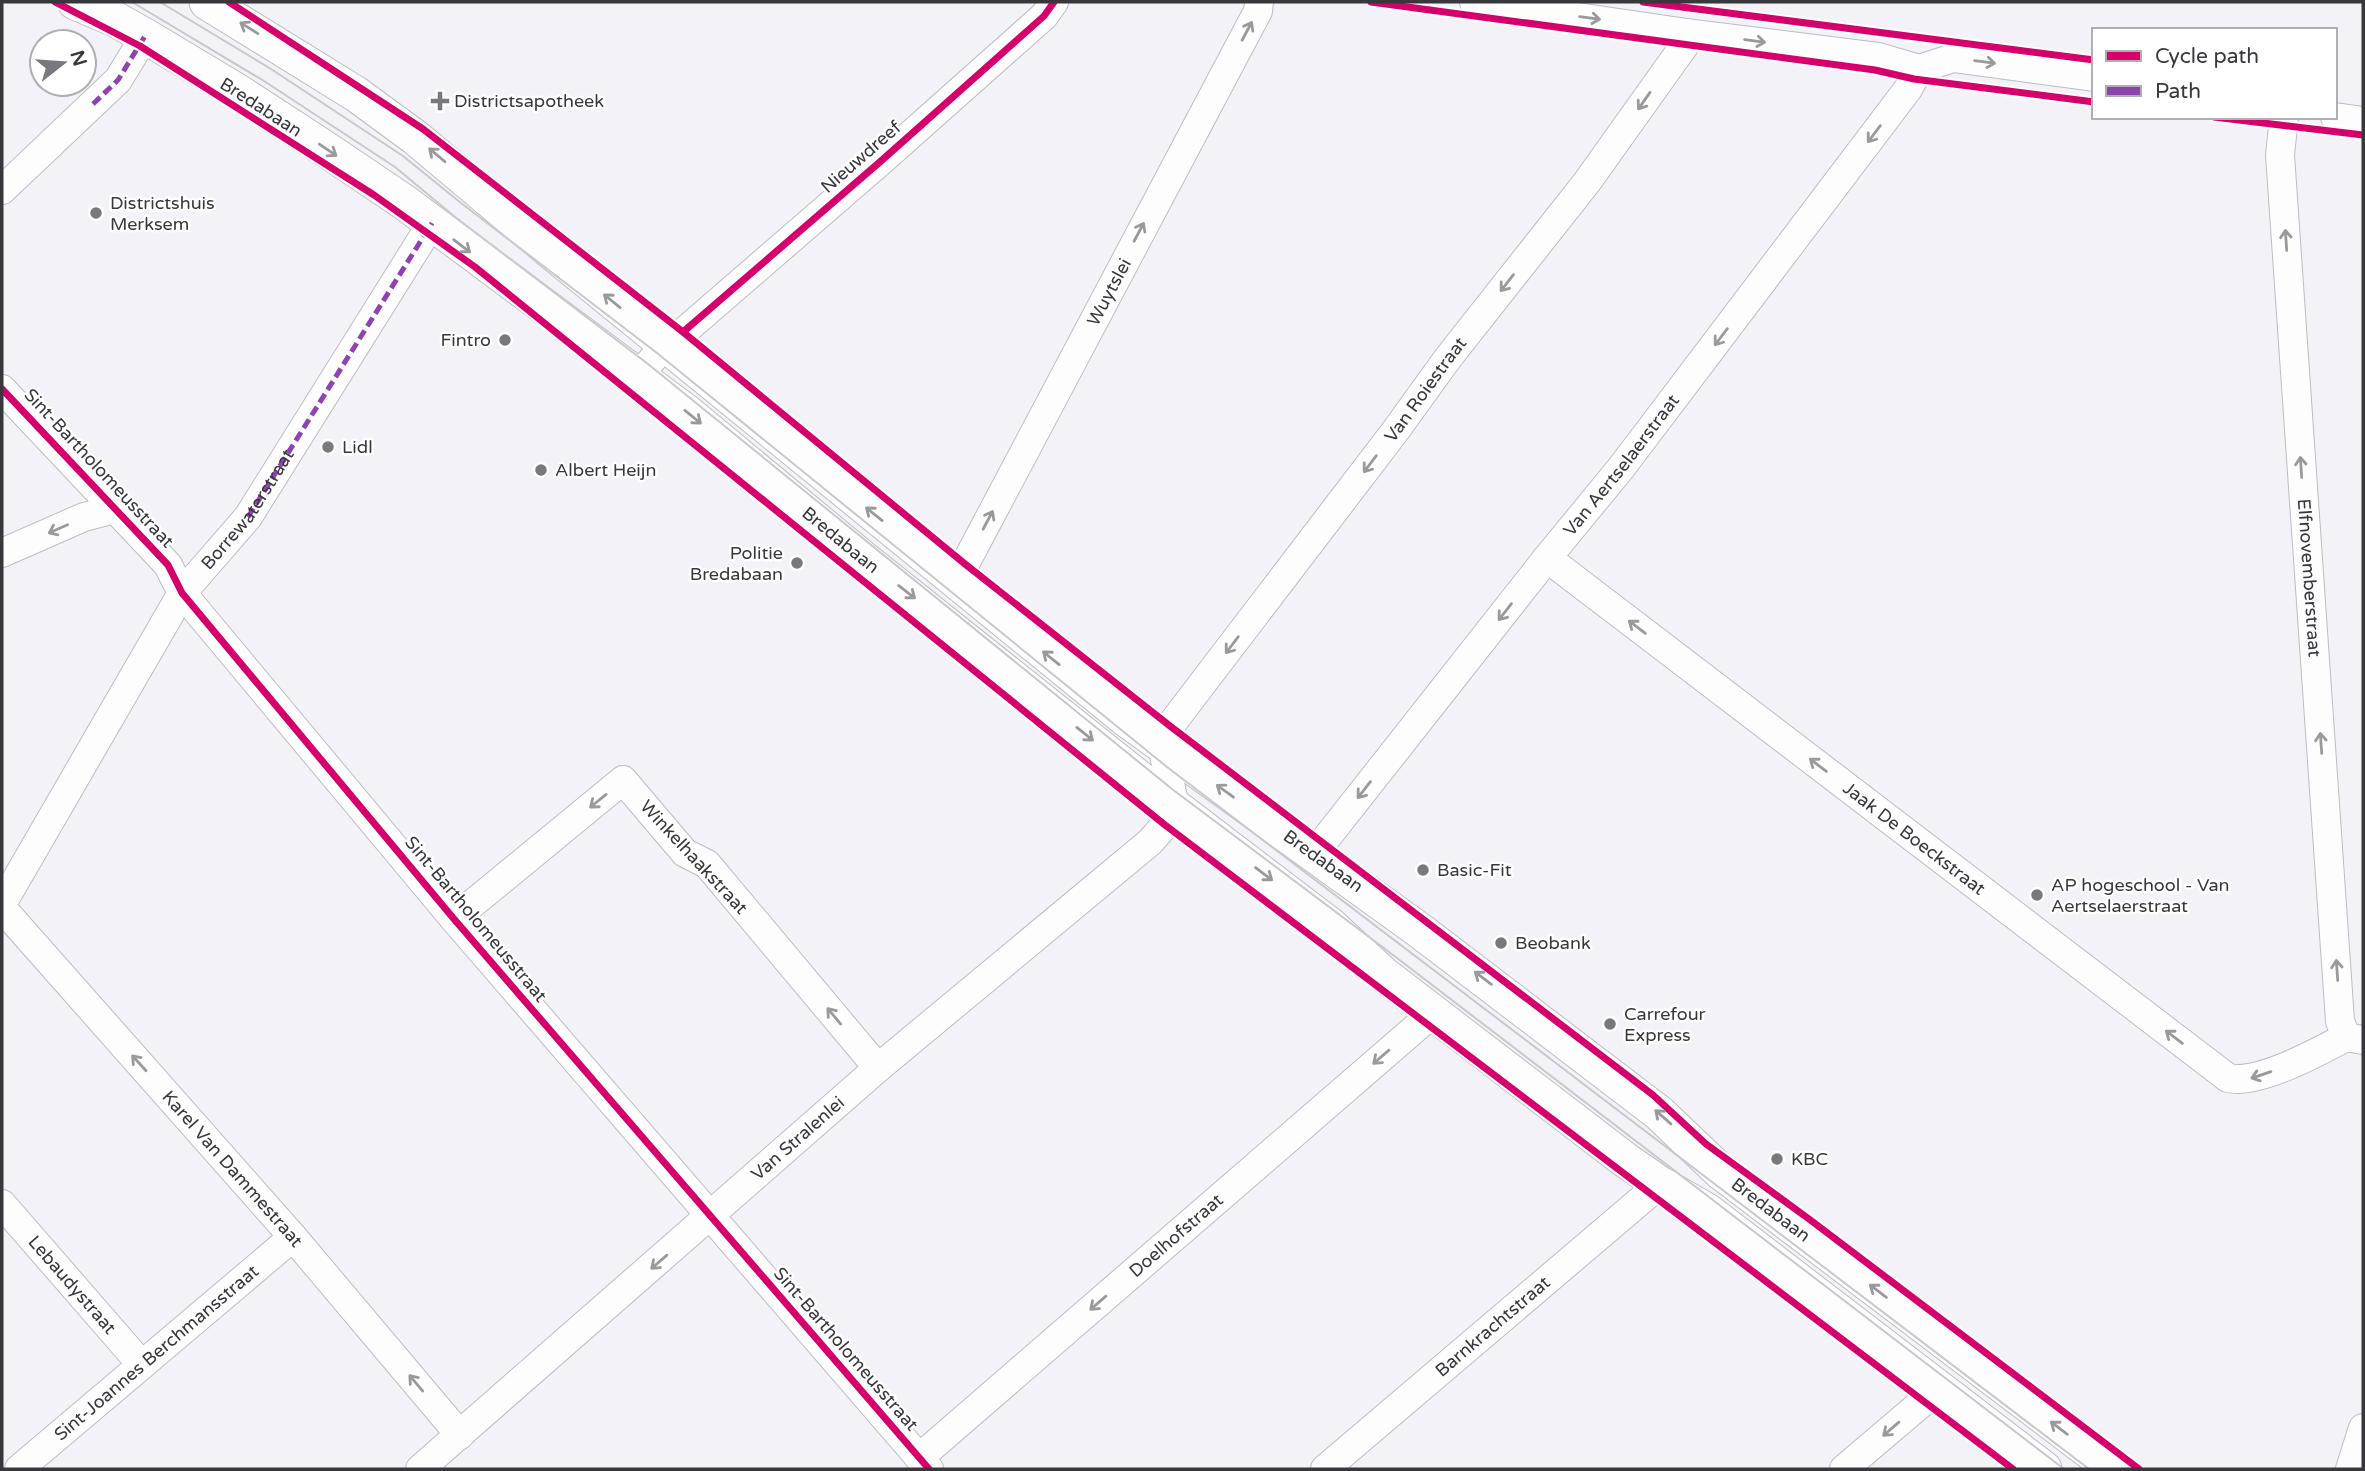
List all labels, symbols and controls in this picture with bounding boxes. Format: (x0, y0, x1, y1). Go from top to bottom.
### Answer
one-way arrow (1578, 12, 1601, 25)
one-way arrow (239, 20, 259, 34)
one-way arrow (1240, 22, 1254, 42)
north arrow (28, 28, 98, 98)
legend (2092, 28, 2337, 119)
one-way arrow (1743, 34, 1766, 47)
text: Cycle path (2155, 44, 2259, 69)
text: N (66, 48, 91, 69)
one-way arrow (1973, 56, 1996, 69)
street label: Bredabaan (216, 73, 306, 142)
text: Path (2155, 79, 2201, 104)
place label: Districtsapotheek (454, 90, 604, 112)
one-way arrow (1637, 91, 1651, 110)
marker: Districtsapotheek (432, 93, 448, 109)
street label: Nieuwdreef (816, 116, 906, 198)
one-way arrow (1867, 125, 1882, 144)
one-way arrow (317, 144, 337, 158)
one-way arrow (428, 147, 446, 163)
place label: Districtshuis Merksem (110, 192, 215, 235)
marker: Districtshuis Merksem (88, 205, 104, 221)
one-way arrow (1133, 222, 1146, 243)
one-way arrow (2279, 229, 2292, 252)
one-way arrow (452, 238, 471, 253)
street label: Wuytslei (1082, 255, 1136, 330)
one-way arrow (1500, 273, 1515, 292)
one-way arrow (603, 293, 621, 309)
one-way arrow (1714, 328, 1729, 346)
place label: Fintro (441, 329, 491, 351)
marker: Fintro (497, 332, 513, 348)
street label: Van Roiestraat (1380, 332, 1471, 447)
street label: Sint-Bartholomeusstraat (19, 384, 179, 552)
street label: Van Aertselaerstraat (1559, 390, 1684, 540)
one-way arrow (683, 409, 701, 425)
place label: Lidl (342, 436, 373, 458)
marker: Lidl (320, 439, 336, 455)
street label: Borrewaterstraat (196, 445, 299, 574)
one-way arrow (1362, 455, 1377, 473)
one-way arrow (2295, 456, 2308, 479)
place label: Albert Heijn (555, 459, 656, 481)
marker: Albert Heijn (533, 462, 549, 478)
street label: Elfnovemberstraat (2293, 498, 2326, 658)
street label: Bredabaan (798, 502, 884, 578)
one-way arrow (866, 506, 884, 522)
one-way arrow (982, 510, 995, 531)
one-way arrow (47, 523, 69, 536)
place label: Politie Bredabaan (690, 542, 783, 585)
marker: Politie Bredabaan (789, 555, 805, 571)
one-way arrow (897, 585, 915, 600)
one-way arrow (1497, 602, 1512, 620)
one-way arrow (1628, 619, 1647, 634)
one-way arrow (1224, 635, 1239, 654)
one-way arrow (1042, 650, 1060, 666)
one-way arrow (1075, 726, 1093, 741)
one-way arrow (2314, 732, 2327, 754)
one-way arrow (1809, 757, 1827, 772)
street label: Jaak De Boeckstraat (1839, 777, 1990, 900)
one-way arrow (1357, 781, 1372, 799)
one-way arrow (1216, 784, 1235, 798)
one-way arrow (590, 793, 608, 808)
street label: Winkelhaakstraat (636, 795, 753, 919)
street label: Bredabaan (1279, 825, 1367, 897)
street label: Sint-Bartholomeusstraat (400, 832, 552, 1006)
place label: Basic-Fit (1437, 859, 1512, 881)
marker: Basic-Fit (1415, 862, 1431, 878)
one-way arrow (1254, 867, 1272, 882)
place label: AP hogeschool - Van Aertselaerstraat (2051, 874, 2230, 917)
marker: AP hogeschool - Van Aertselaerstraat (2029, 887, 2045, 903)
place label: Beobank (1515, 932, 1591, 954)
marker: Beobank (1493, 935, 1509, 951)
one-way arrow (2330, 959, 2343, 981)
one-way arrow (1474, 971, 1492, 986)
place label: Carrefour Express (1624, 1003, 1706, 1046)
one-way arrow (826, 1008, 842, 1026)
marker: Carrefour Express (1602, 1016, 1618, 1032)
one-way arrow (2165, 1029, 2183, 1044)
one-way arrow (1373, 1049, 1391, 1065)
one-way arrow (131, 1054, 147, 1072)
one-way arrow (2250, 1070, 2272, 1082)
street label: Karel Van Dammestraat (158, 1086, 308, 1251)
street label: Van Stralenlei (747, 1092, 849, 1185)
one-way arrow (1654, 1109, 1672, 1125)
place label: KBC (1791, 1148, 1828, 1170)
marker: KBC (1769, 1151, 1785, 1167)
street label: Bredabaan (1727, 1173, 1815, 1247)
street label: Doelhofstraat (1125, 1189, 1228, 1282)
street label: Lebaudystraat (23, 1231, 121, 1339)
one-way arrow (650, 1254, 668, 1270)
street label: Sint-Joannes Berchmansstraat (50, 1260, 263, 1445)
street label: Sint-Bartholomeusstraat (769, 1263, 923, 1435)
street label: Barnkrachtstraat (1431, 1271, 1555, 1381)
one-way arrow (1869, 1283, 1887, 1298)
one-way arrow (1090, 1294, 1108, 1310)
one-way arrow (408, 1374, 424, 1392)
one-way arrow (1882, 1421, 1900, 1437)
one-way arrow (2050, 1421, 2069, 1435)

